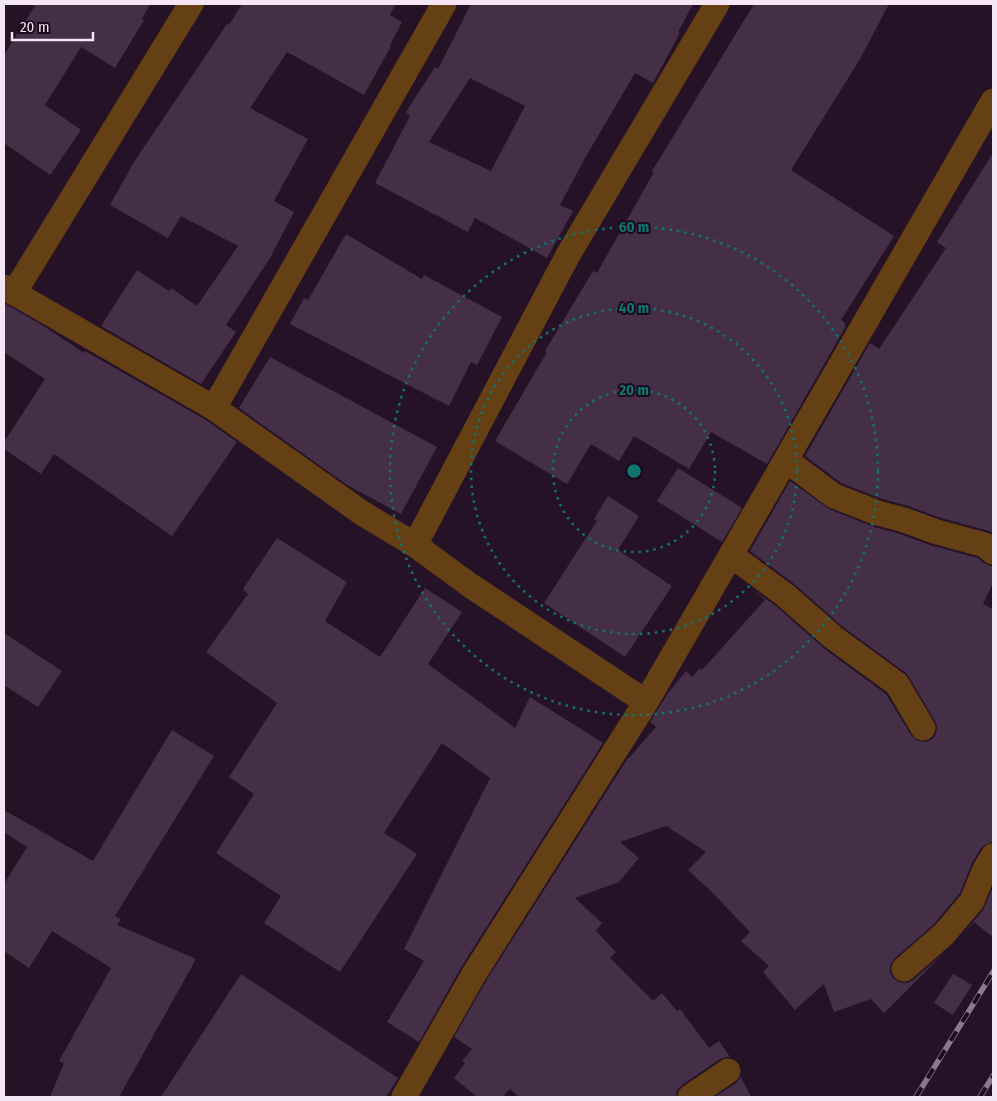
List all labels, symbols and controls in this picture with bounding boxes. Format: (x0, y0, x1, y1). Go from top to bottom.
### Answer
scale bar (12, 10, 94, 42)
text: 20 m (20, 18, 50, 36)
text: 60 m (619, 218, 649, 236)
text: 40 m (619, 299, 649, 317)
text: 20 m (618, 381, 649, 399)
centre of rings (625, 462, 643, 480)

